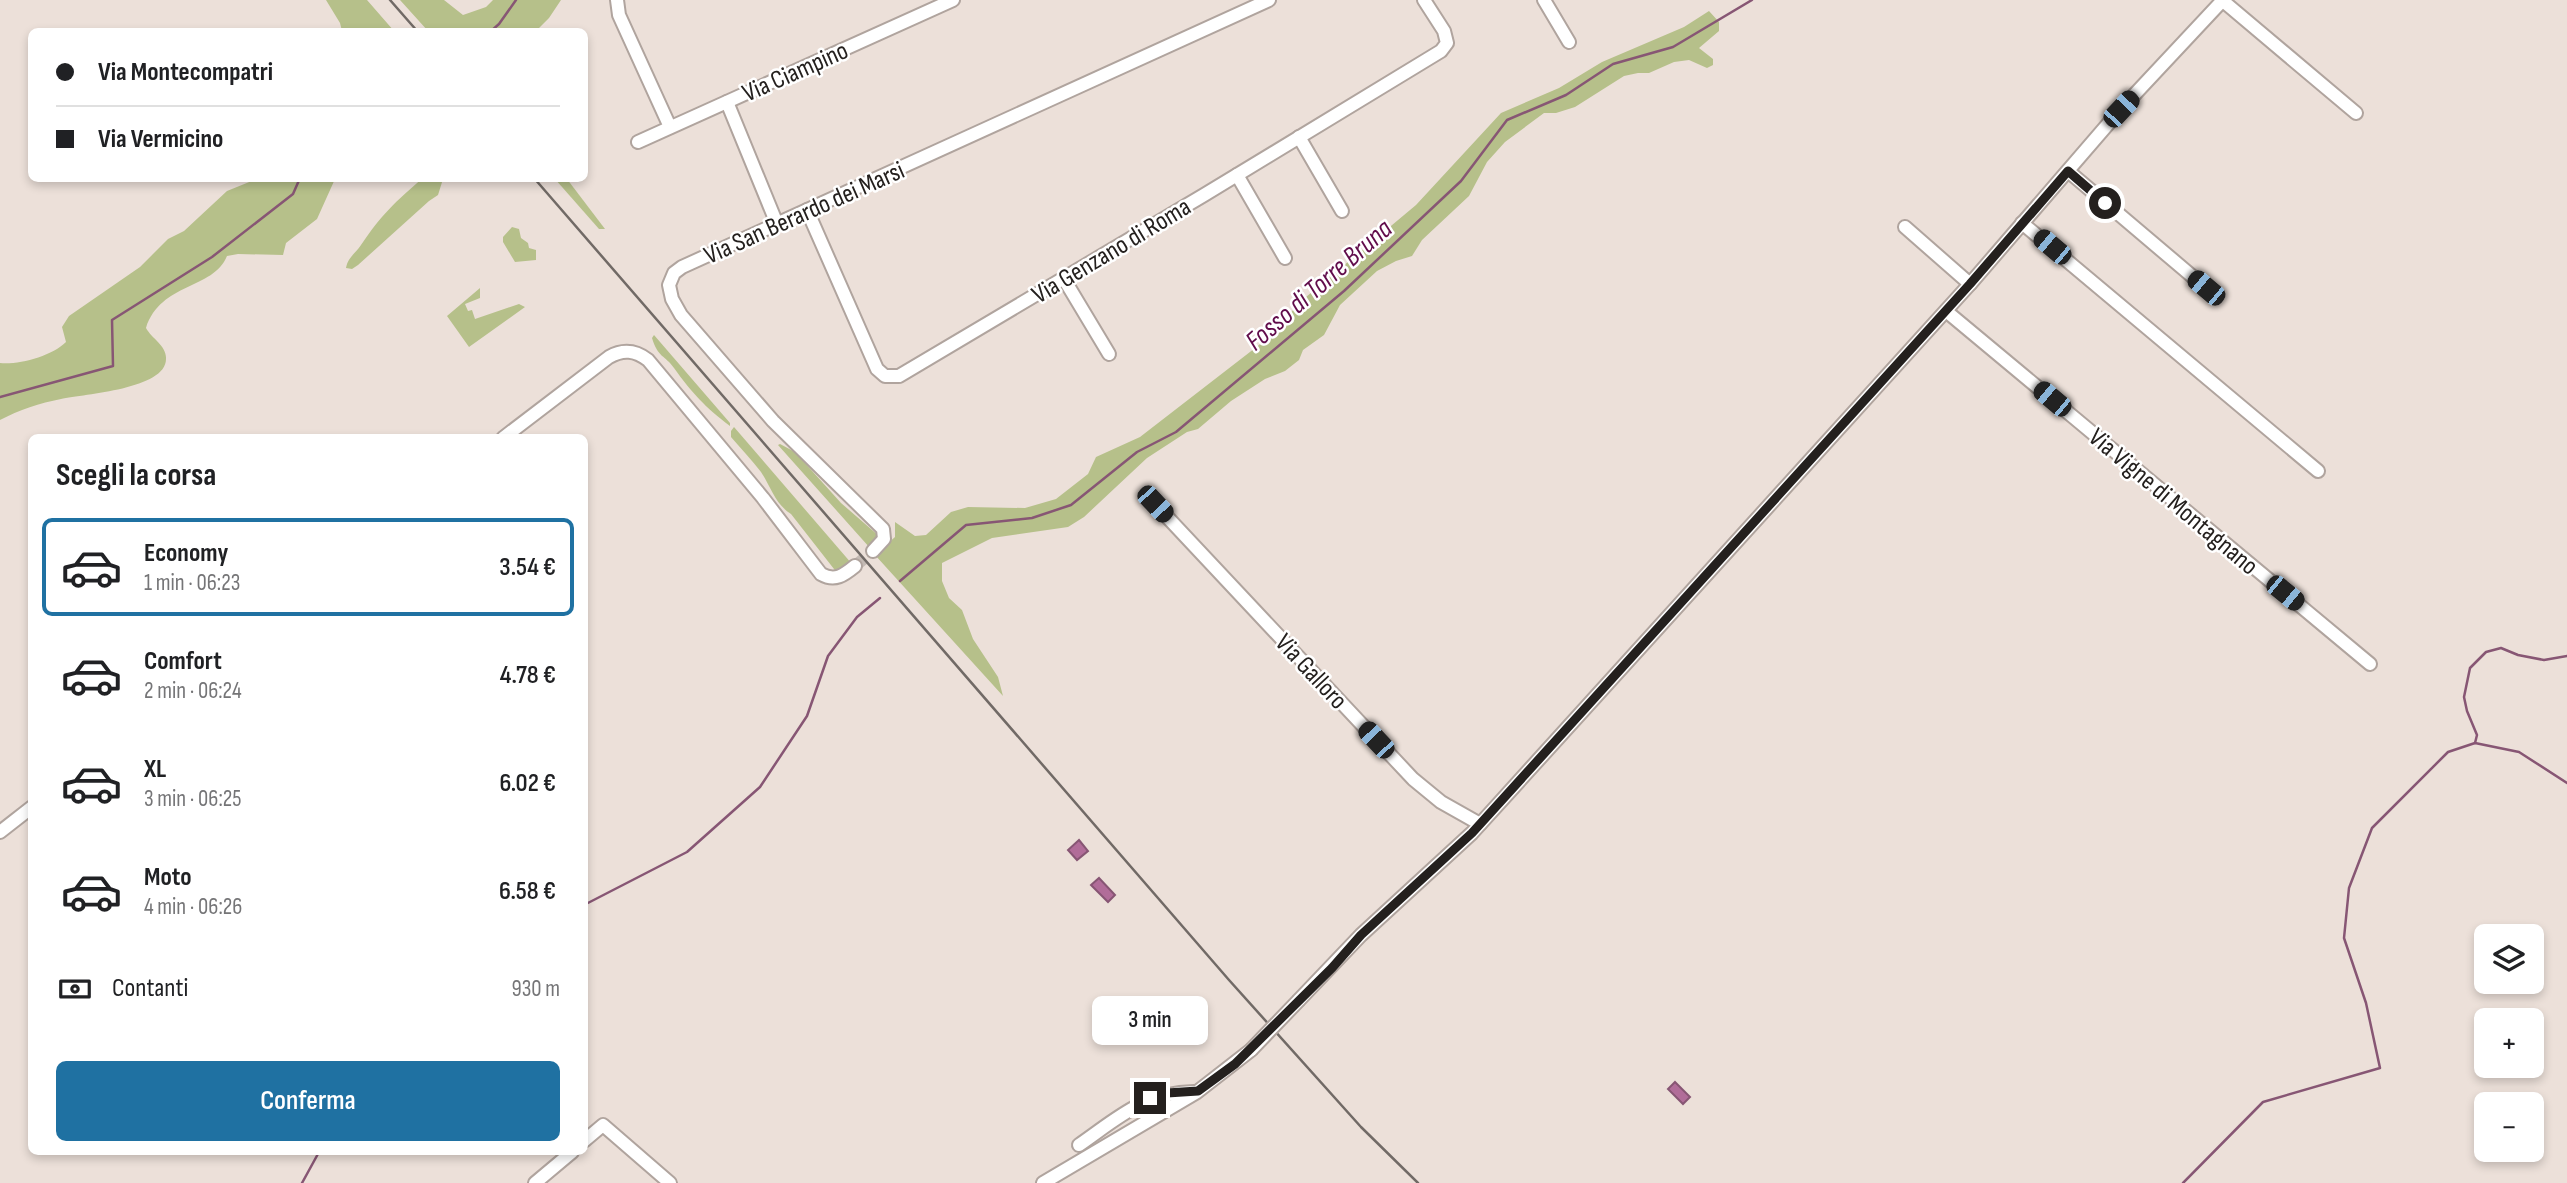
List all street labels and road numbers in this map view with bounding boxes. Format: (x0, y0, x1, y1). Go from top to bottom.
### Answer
street label: Via Ciampino (738, 35, 853, 109)
street label: Via San Berardo dei Marsi (700, 155, 910, 271)
street label: Via Genzano di Roma (1027, 192, 1197, 311)
street label: Via Vigne di Montagnano (2082, 422, 2264, 582)
street label: Via Galloro (1268, 628, 1354, 716)

